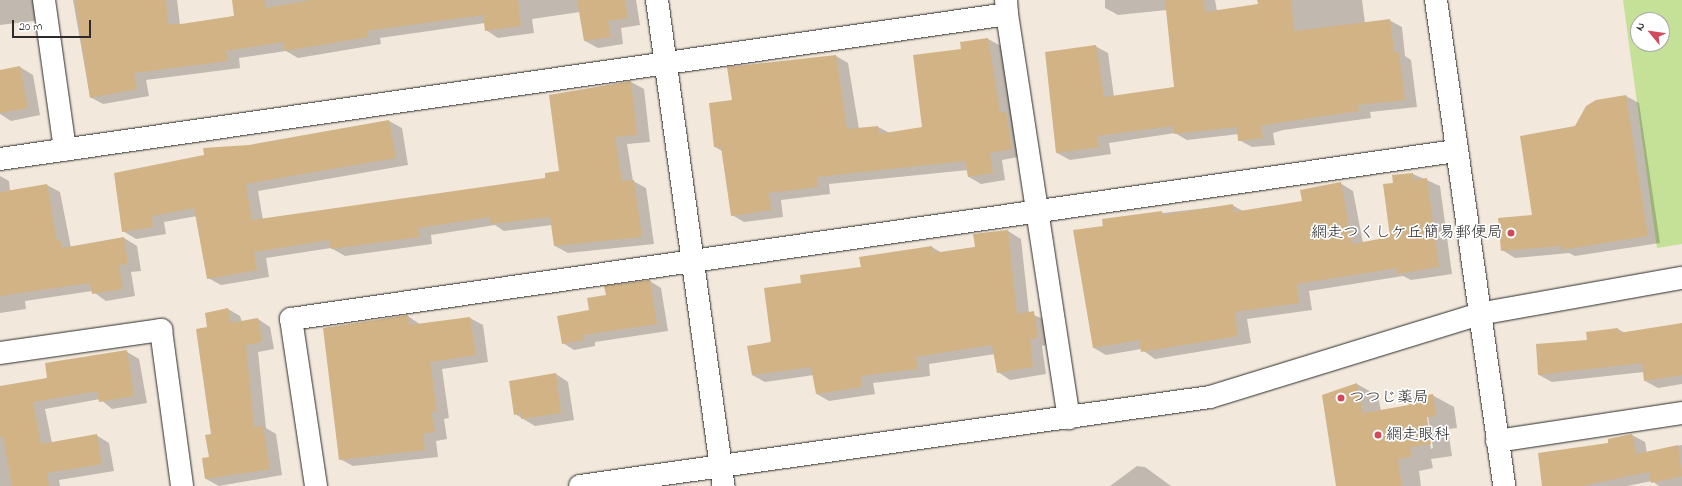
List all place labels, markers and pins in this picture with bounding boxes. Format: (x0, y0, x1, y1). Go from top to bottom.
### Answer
place label: 網走つくしケ丘簡易郵便局 (1311, 223, 1503, 243)
marker: 網走つくしケ丘簡易郵便局 (1506, 228, 1516, 238)
place label: つつじ薬局 (1349, 388, 1429, 408)
marker: つつじ薬局 (1336, 393, 1346, 403)
place label: 網走眼科 (1386, 425, 1450, 445)
marker: 網走眼科 (1373, 430, 1383, 440)

